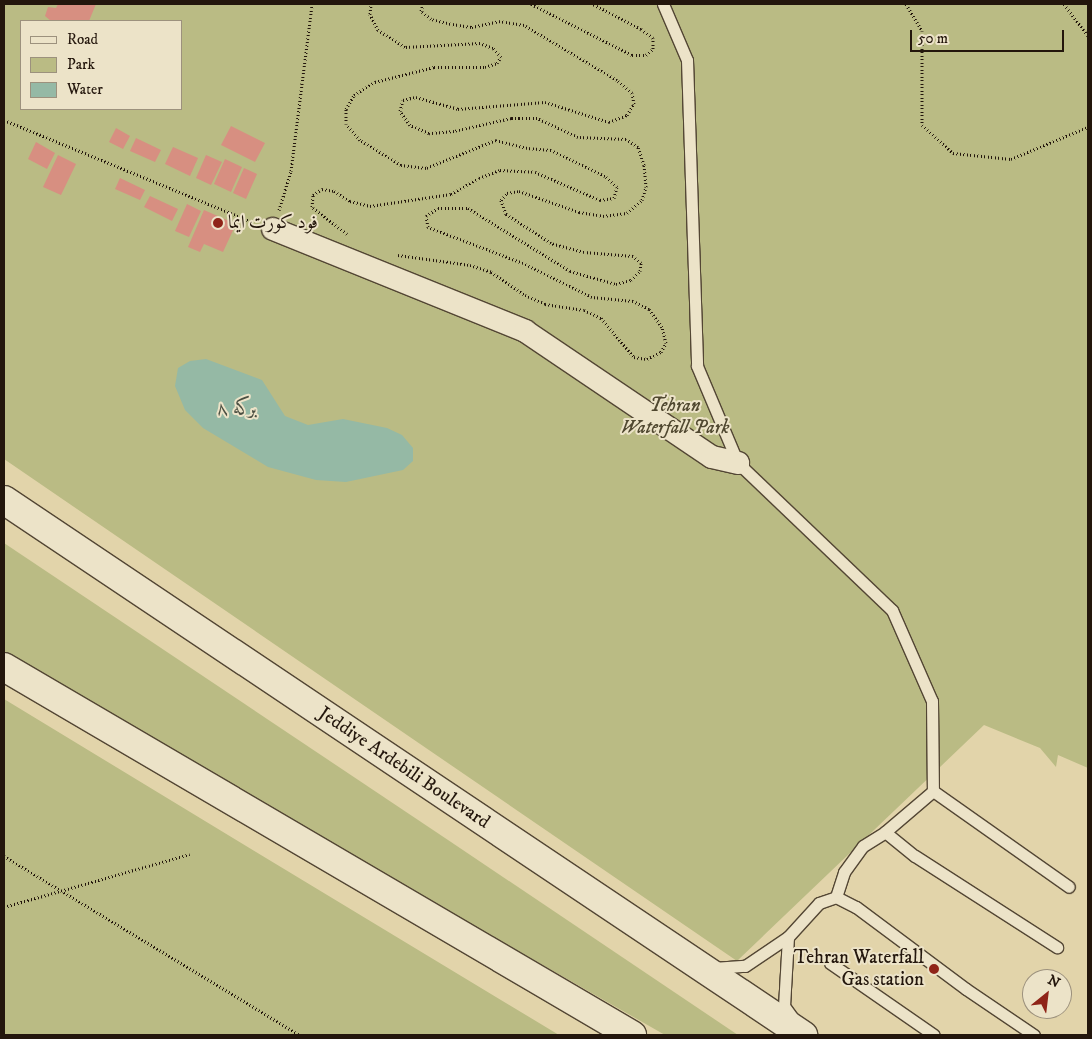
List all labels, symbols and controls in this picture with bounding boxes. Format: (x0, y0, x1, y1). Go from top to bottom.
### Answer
legend (20, 20, 182, 110)
scale bar (912, 20, 1066, 52)
text: 50 m (918, 29, 948, 48)
text: Road (67, 30, 98, 49)
text: Park (67, 55, 95, 74)
text: Water (67, 80, 103, 99)
place label: فود کورت ایما (228, 212, 318, 234)
marker: فود کورت ایما (212, 217, 224, 229)
park label: Tehran Waterfall Park (621, 395, 729, 439)
water label: برکه ۸ (217, 396, 257, 420)
street label: Jeddiye Ardebili Boulevard (314, 702, 494, 834)
place label: Tehran Waterfall Gas station (794, 947, 924, 991)
marker: Tehran Waterfall Gas station (928, 963, 940, 975)
north arrow (1022, 969, 1072, 1019)
text: N (1044, 971, 1063, 992)

